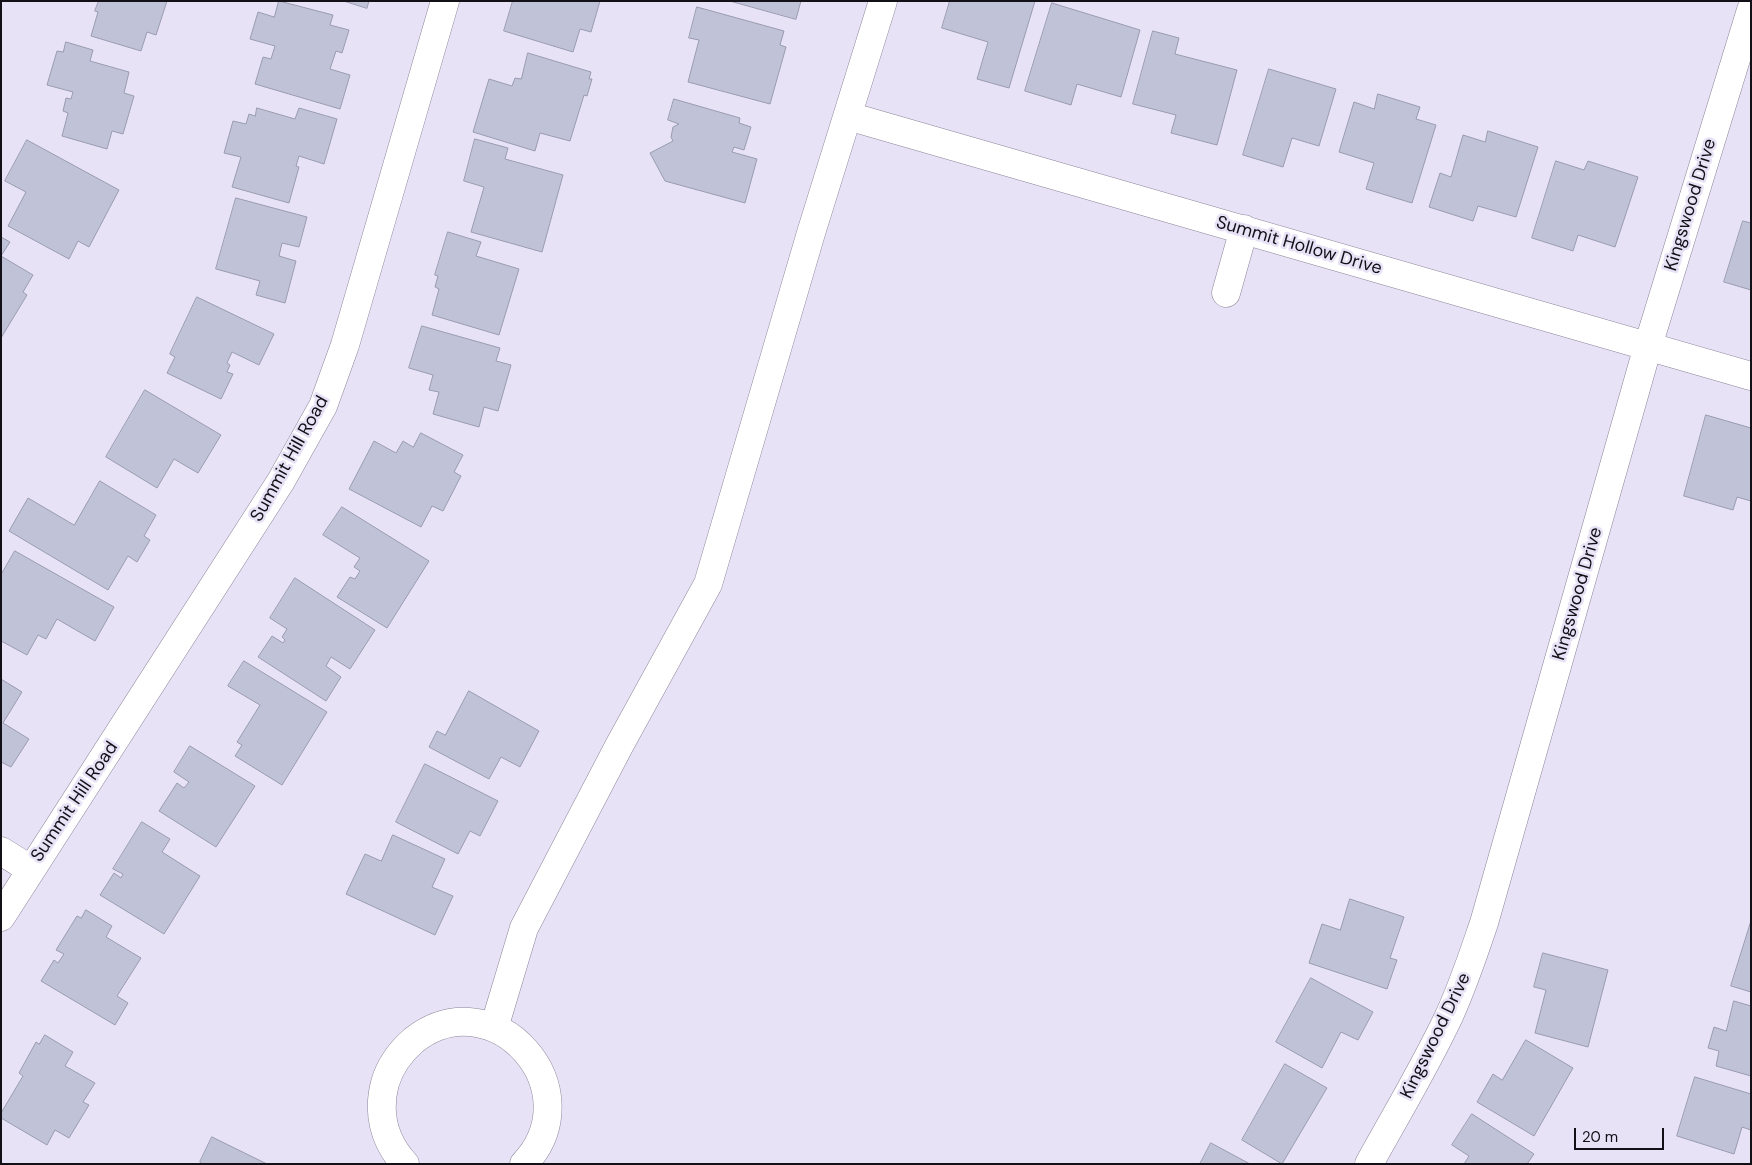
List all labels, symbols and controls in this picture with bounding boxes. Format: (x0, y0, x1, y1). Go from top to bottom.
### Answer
street label: Kingswood Drive (1661, 136, 1721, 274)
street label: Summit Hollow Drive (1214, 212, 1384, 280)
street label: Summit Hill Road (247, 392, 333, 526)
street label: Kingswood Drive (1549, 525, 1607, 663)
street label: Summit Hill Road (27, 738, 123, 866)
street label: Kingswood Drive (1396, 970, 1476, 1102)
scale bar (1577, 1118, 1667, 1150)
text: 20 m (1582, 1127, 1618, 1147)

